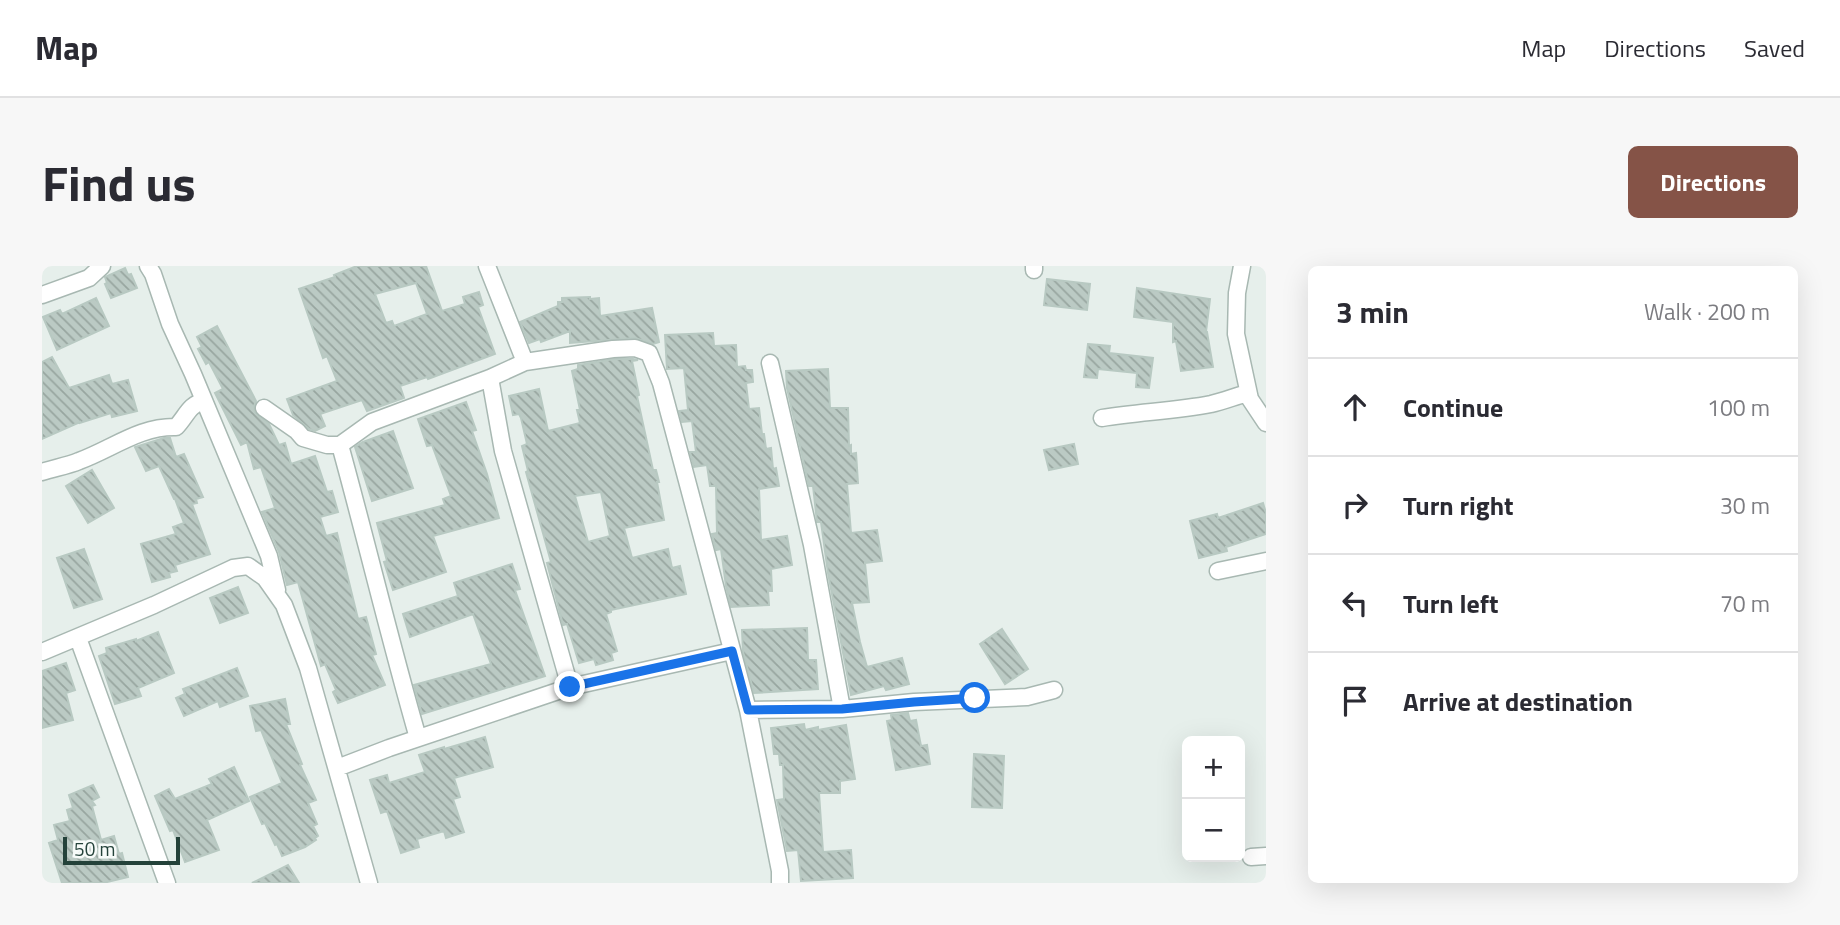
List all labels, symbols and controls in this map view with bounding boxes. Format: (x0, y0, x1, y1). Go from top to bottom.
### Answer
text: Map (35, 23, 98, 73)
text: Map (1521, 30, 1566, 66)
text: Directions (1604, 30, 1706, 66)
text: Saved (1744, 30, 1805, 66)
text: Find us (42, 145, 196, 220)
button: Directions (1628, 146, 1798, 218)
text: 3 min (1336, 289, 1409, 335)
text: Walk · 200 m (1644, 294, 1770, 329)
icon: ahead (1336, 388, 1374, 426)
text: Continue (1403, 388, 1503, 427)
text: 100 m (1707, 390, 1770, 425)
icon: right (1336, 486, 1374, 524)
text: Turn right (1403, 486, 1514, 525)
text: 30 m (1720, 488, 1770, 523)
icon: left (1336, 584, 1374, 622)
text: Turn left (1403, 584, 1498, 623)
text: 70 m (1720, 586, 1770, 621)
route end (554, 671, 585, 702)
route start (959, 682, 990, 713)
icon: arrive (1336, 682, 1374, 720)
text: Arrive at destination (1403, 682, 1633, 721)
map controls (1182, 736, 1245, 862)
button: + (1182, 736, 1245, 799)
button: − (1182, 799, 1245, 862)
scale bar (63, 834, 180, 866)
text: 50 m (74, 834, 115, 863)

